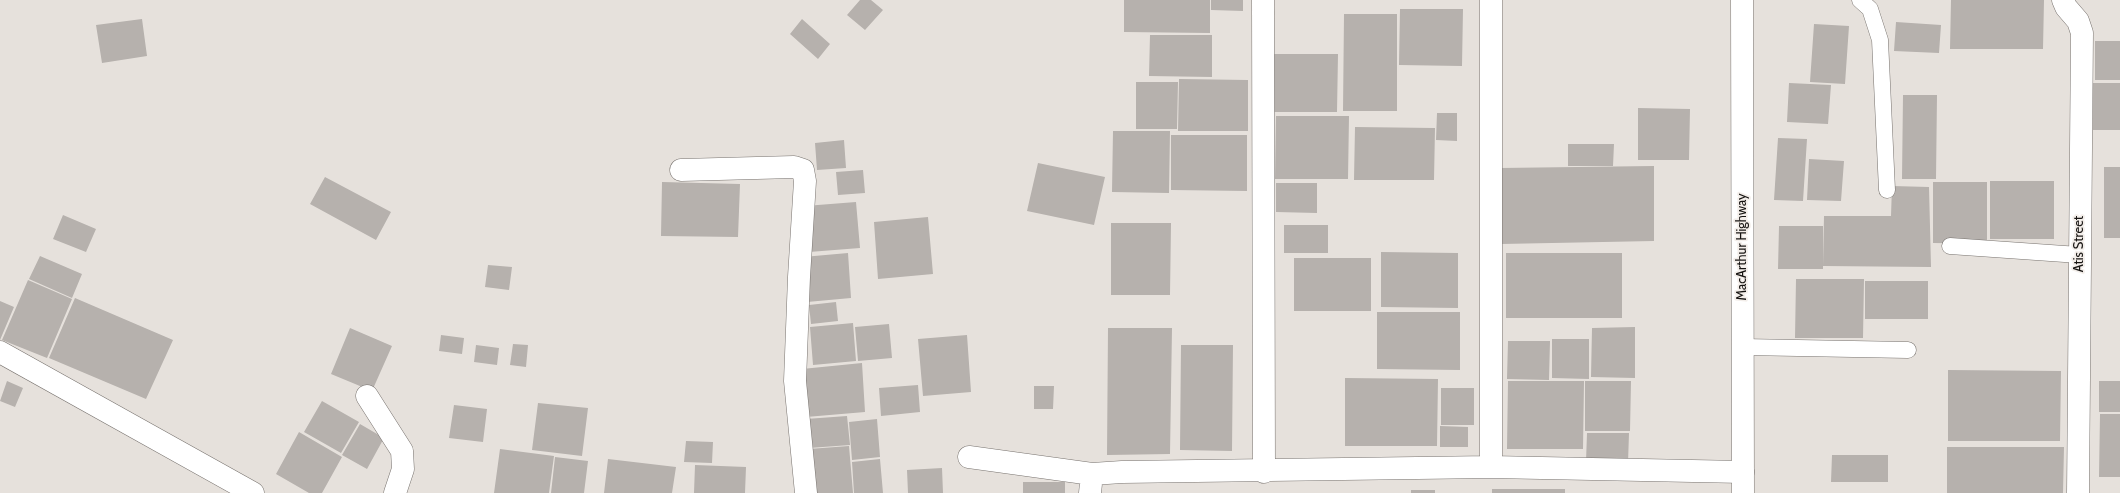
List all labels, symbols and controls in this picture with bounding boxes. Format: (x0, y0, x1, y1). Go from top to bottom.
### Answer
street label: MacArthur Highway (1734, 193, 1750, 301)
street label: Atis Street (2071, 216, 2087, 272)

